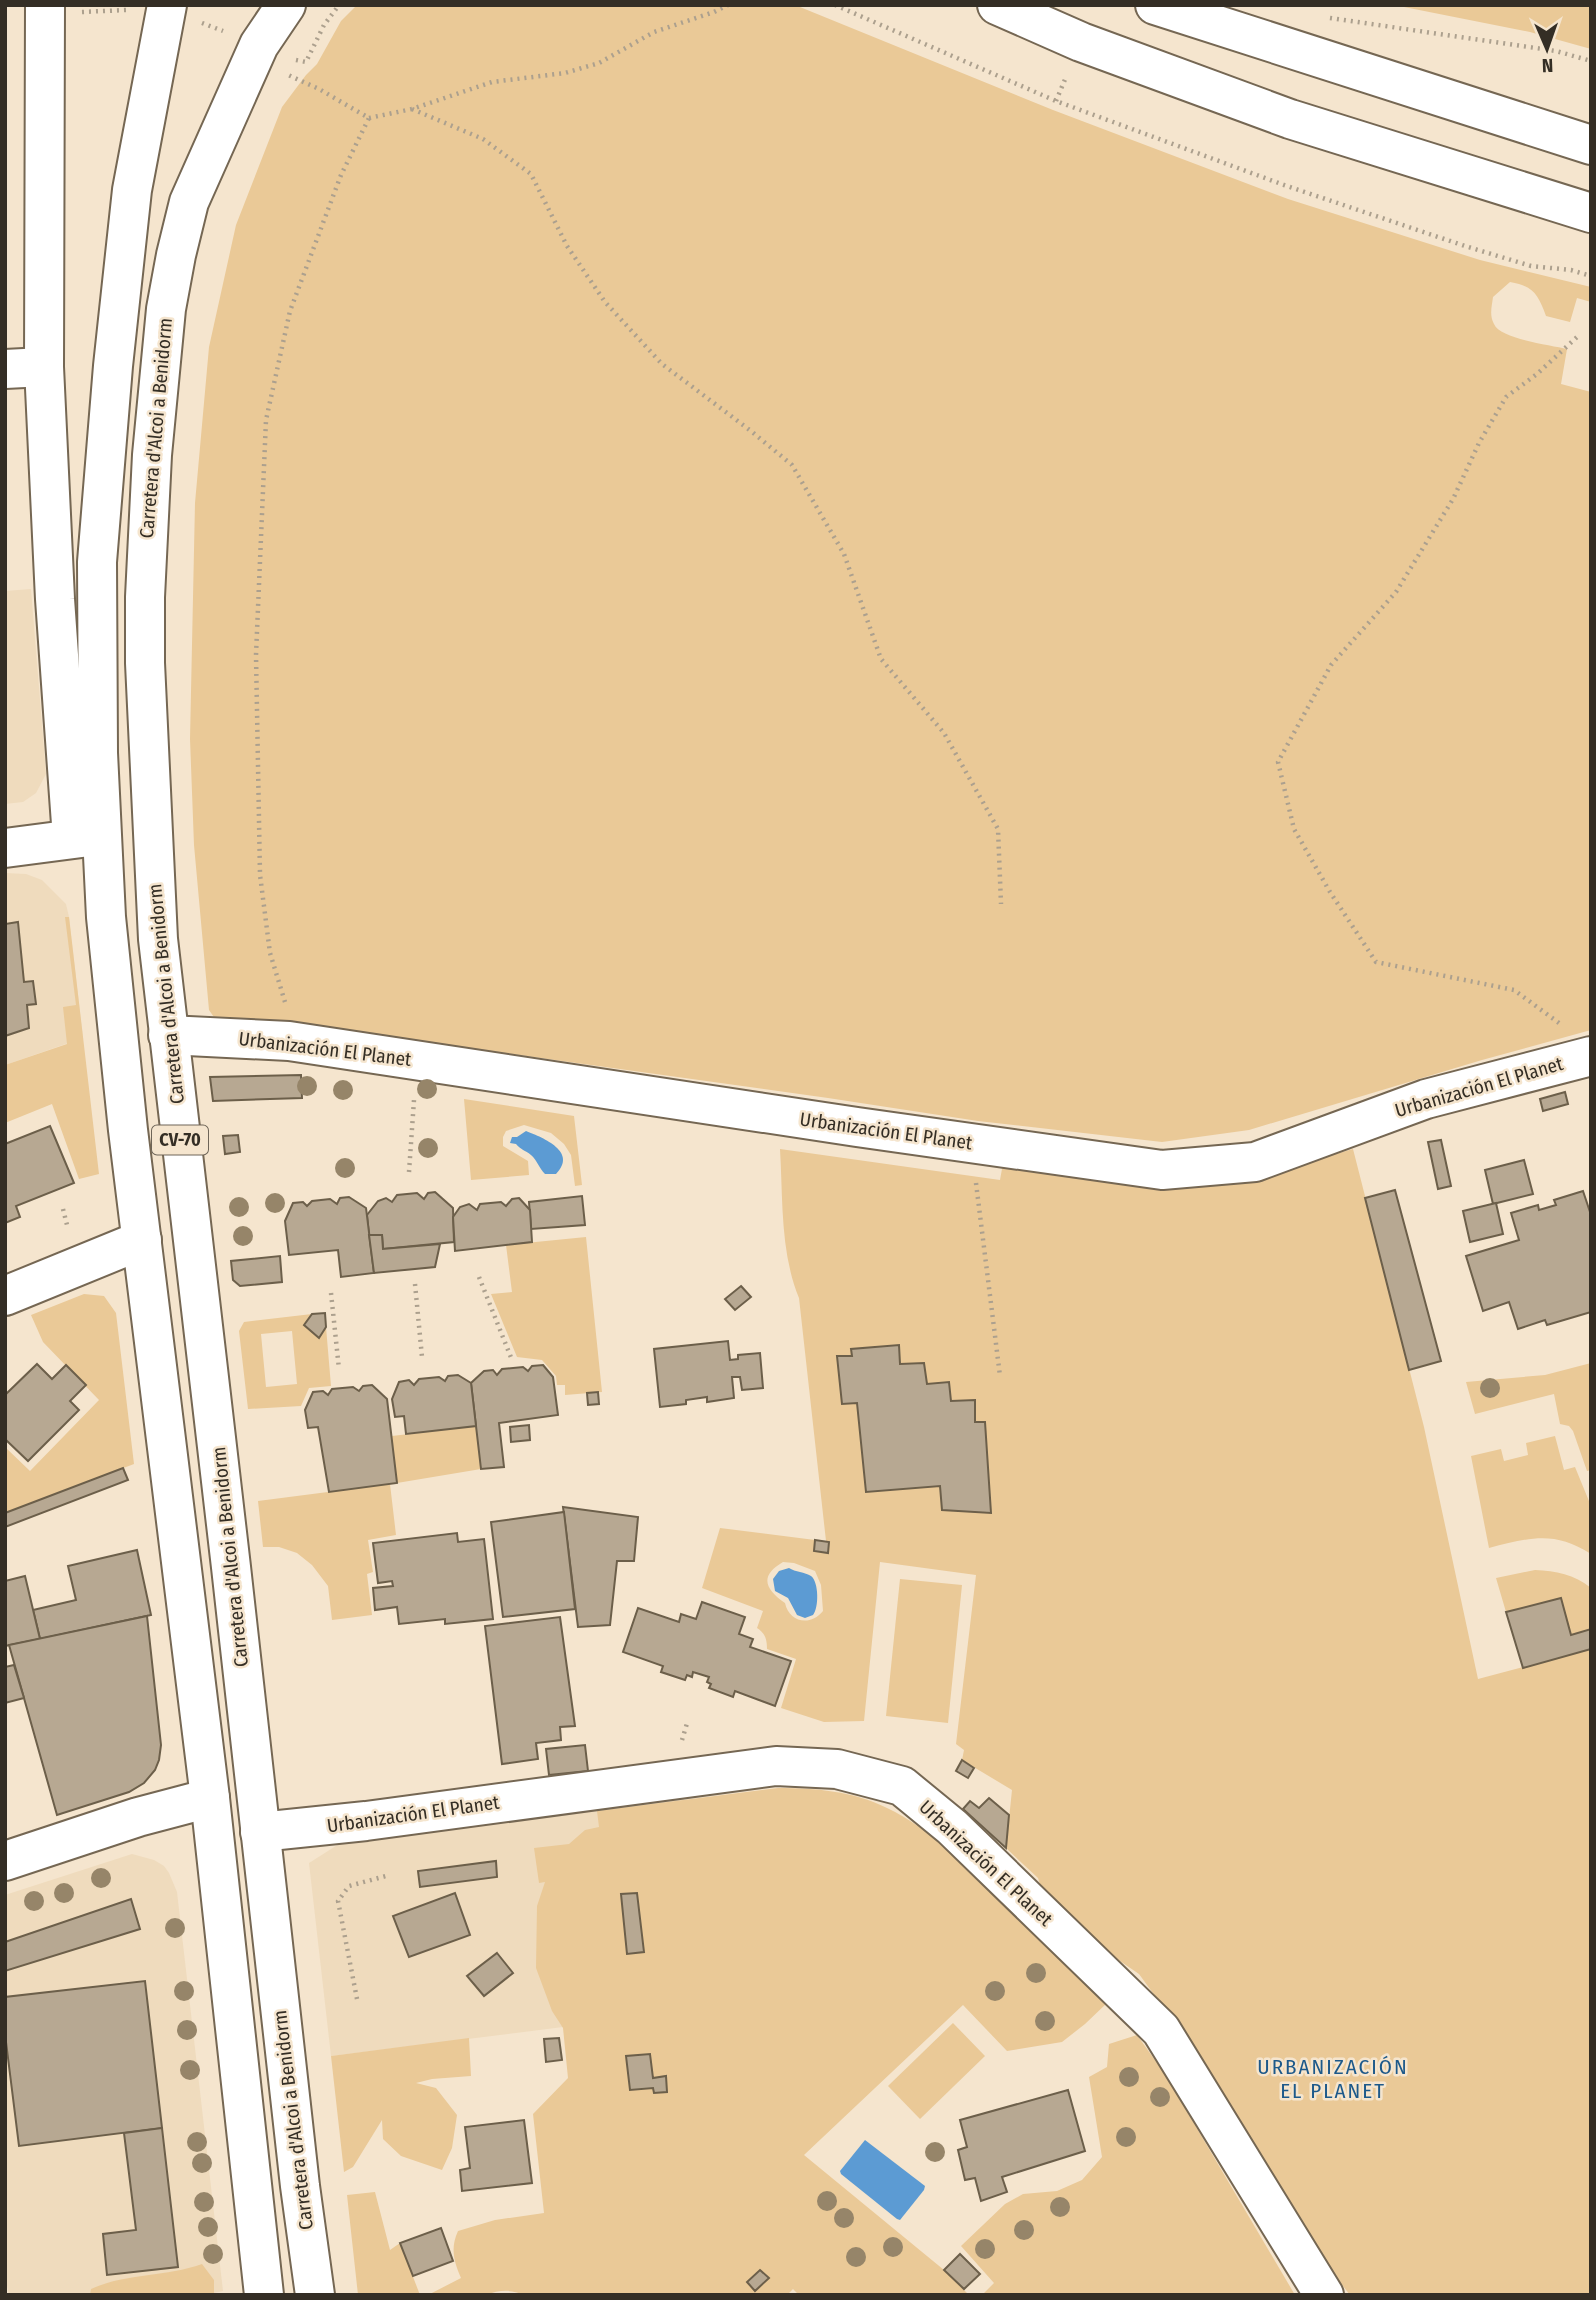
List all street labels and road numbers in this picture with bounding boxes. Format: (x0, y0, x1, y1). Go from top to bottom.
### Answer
street label: Carretera d'Alcoi a Benidorm (135, 317, 177, 539)
street label: Carretera d'Alcoi a Benidorm (143, 883, 189, 1105)
street label: Urbanización El Planet (237, 1027, 413, 1071)
street label: Urbanización El Planet (1392, 1052, 1566, 1122)
street label: Urbanización El Planet (798, 1108, 974, 1155)
road number: CV-70 (152, 1126, 208, 1154)
street label: Carretera d'Alcoi a Benidorm (207, 1446, 253, 1668)
street label: Urbanización El Planet (325, 1790, 501, 1837)
street label: Urbanización El Planet (915, 1795, 1058, 1931)
street label: Carretera d'Alcoi a Benidorm (268, 2009, 318, 2231)

